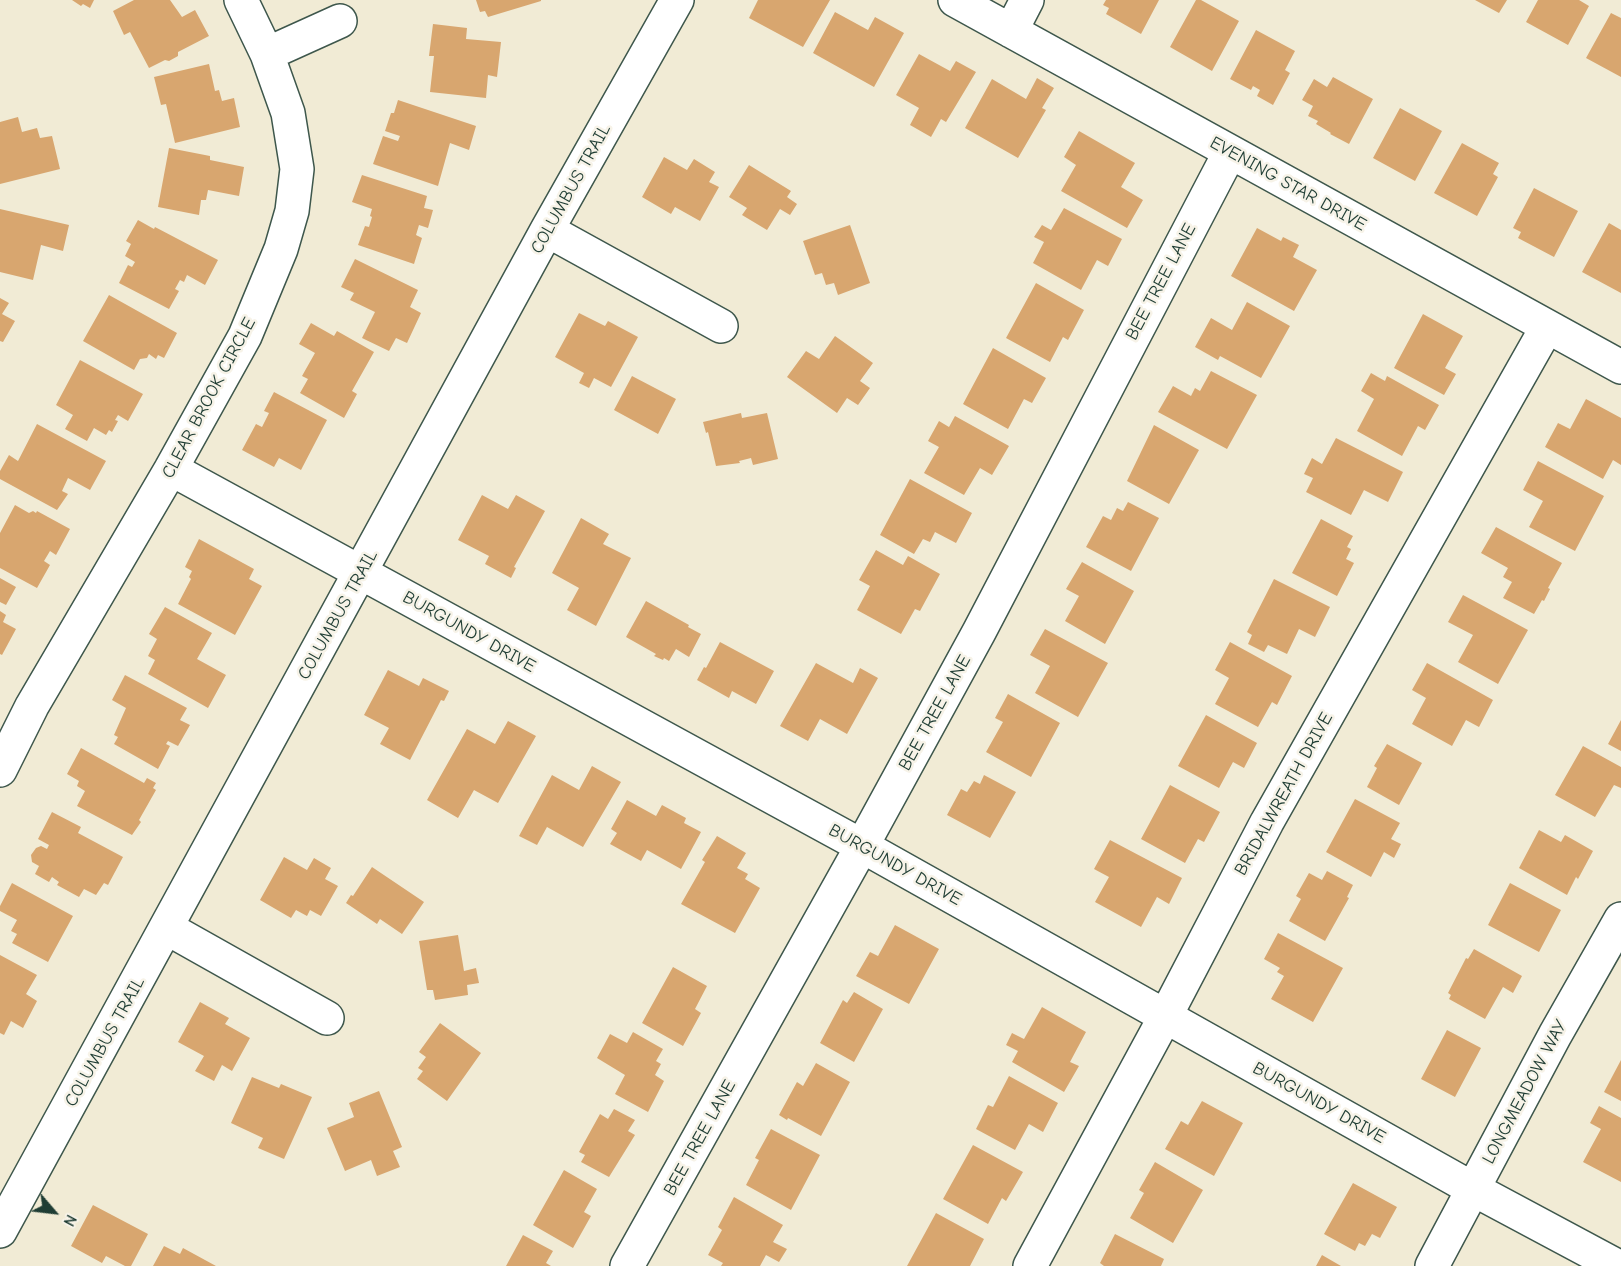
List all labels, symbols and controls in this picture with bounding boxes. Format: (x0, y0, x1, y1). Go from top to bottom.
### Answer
street label: COLUMBUS TRAIL (526, 120, 616, 258)
street label: EVENING STAR DRIVE (1206, 132, 1370, 236)
street label: BEE TREE LANE (1121, 220, 1201, 344)
street label: CLEAR BROOK CIRCLE (157, 314, 261, 482)
street label: COLUMBUS TRAIL (293, 546, 383, 684)
street label: BURGUNDY DRIVE (399, 587, 539, 677)
street label: BEE TREE LANE (894, 651, 976, 775)
street label: BRIDALWREATH DRIVE (1230, 709, 1338, 879)
street label: BURGUNDY DRIVE (825, 820, 965, 910)
street label: COLUMBUS TRAIL (60, 973, 150, 1111)
street label: LONGMEADOW WAY (1478, 1016, 1572, 1168)
street label: BURGUNDY DRIVE (1249, 1058, 1389, 1148)
street label: BEE TREE LANE (659, 1076, 741, 1200)
north arrow (24, 1182, 84, 1242)
text: N (59, 1212, 80, 1229)

